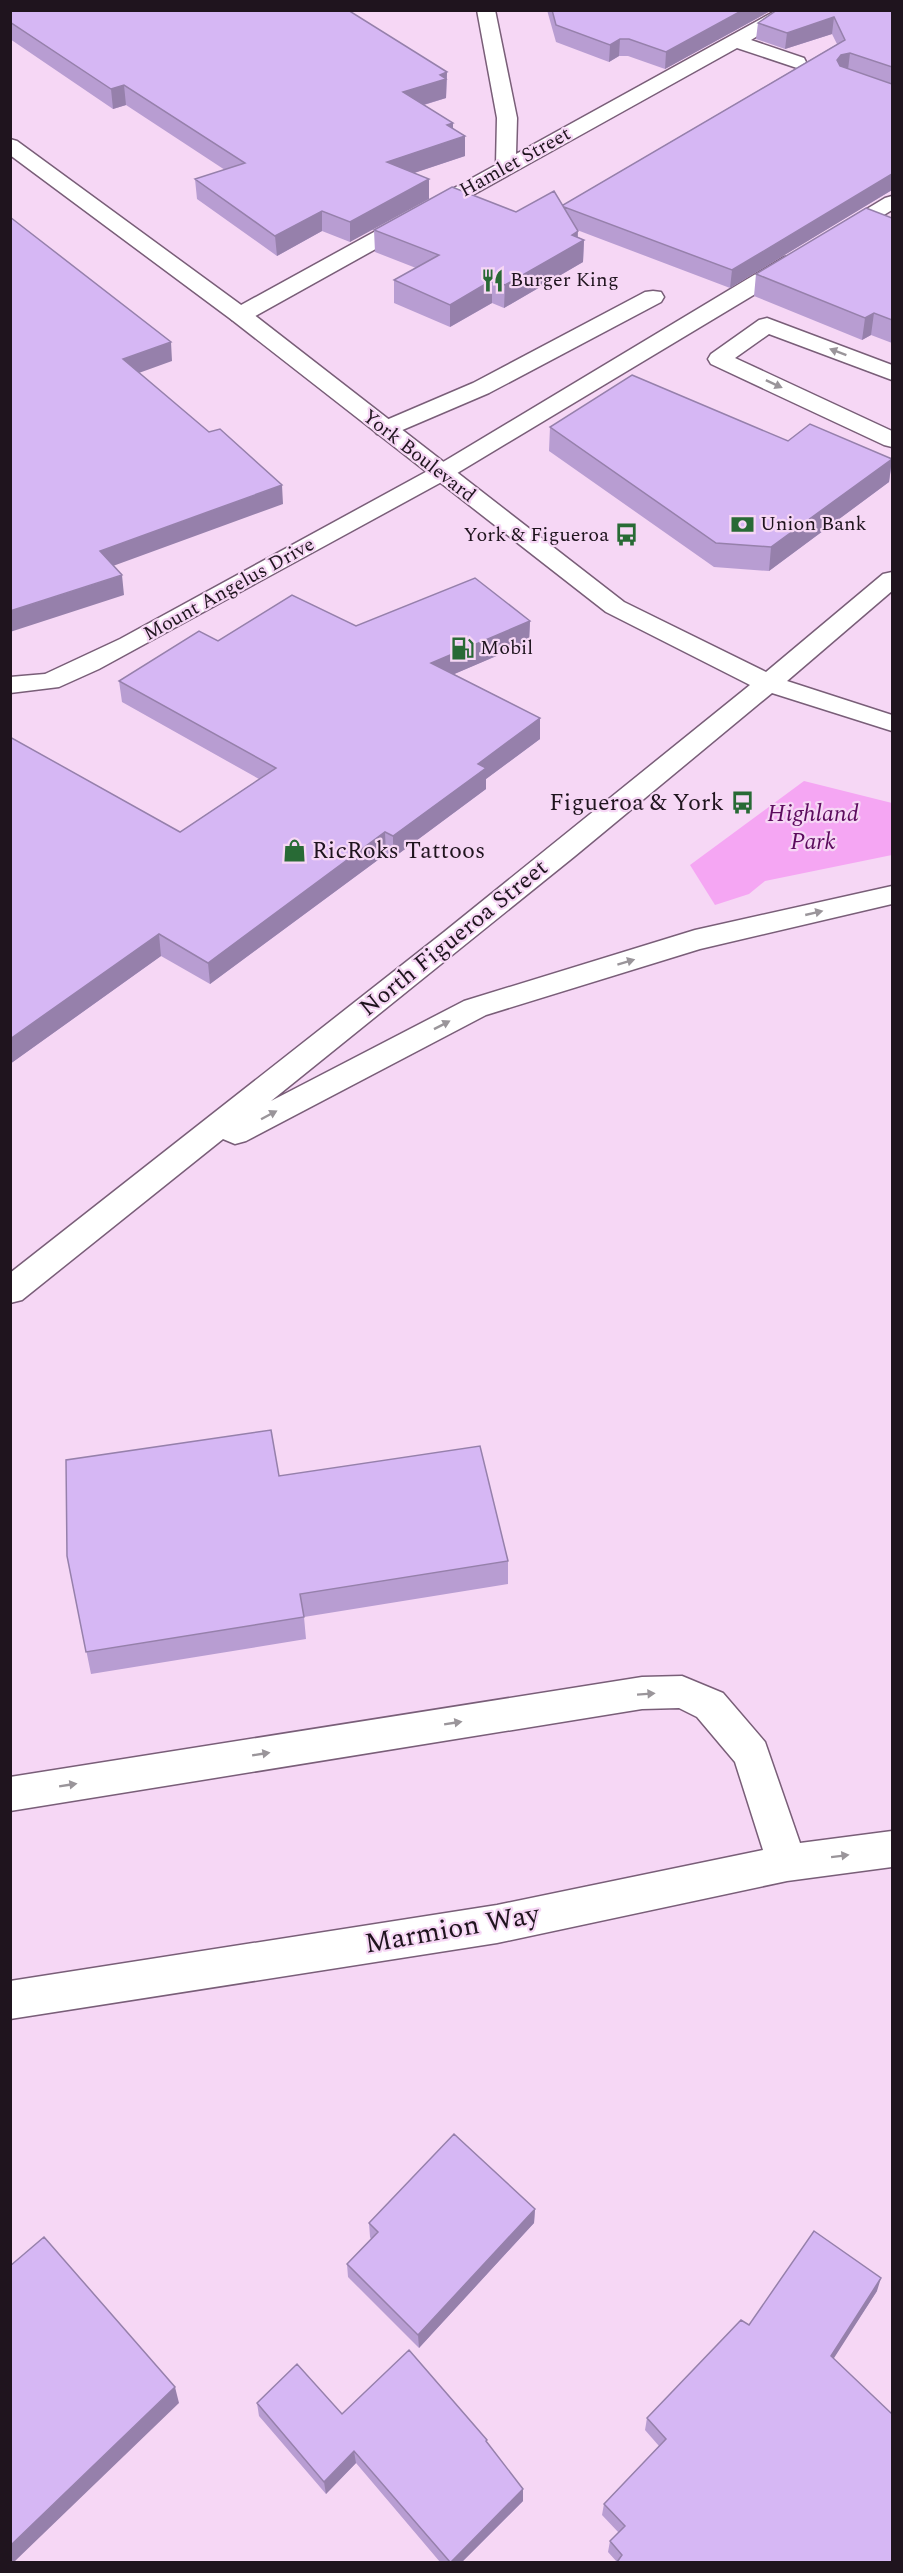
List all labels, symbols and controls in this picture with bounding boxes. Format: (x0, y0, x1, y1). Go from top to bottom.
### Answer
street label: Hamlet Street (454, 119, 576, 205)
place label: Burger King (510, 265, 619, 295)
restaurant icon: Burger King (479, 267, 505, 293)
one-way arrow (829, 347, 847, 357)
one-way arrow (765, 380, 782, 389)
street label: York Boulevard (356, 402, 482, 510)
place label: Union Bank (760, 509, 867, 539)
bank icon: Union Bank (729, 511, 755, 537)
place label: York & Figueroa (463, 520, 609, 550)
bus stop icon: York & Figueroa (614, 522, 640, 548)
street label: Mount Angelus Drive (138, 529, 320, 649)
place label: Mobil (480, 633, 533, 663)
fuel station icon: Mobil (449, 635, 475, 661)
place label: Figueroa & York (549, 785, 724, 821)
bus stop icon: Figueroa & York (729, 790, 755, 816)
park label: Highland Park (767, 796, 859, 860)
place label: RicRoks Tattoos (312, 833, 485, 869)
shop icon: RicRoks Tattoos (281, 838, 307, 864)
street label: North Figueroa Street (352, 850, 556, 1026)
one-way arrow (805, 907, 824, 917)
one-way arrow (617, 957, 635, 966)
one-way arrow (433, 1020, 450, 1030)
one-way arrow (260, 1110, 277, 1120)
one-way arrow (637, 1689, 656, 1698)
one-way arrow (444, 1719, 463, 1728)
one-way arrow (251, 1749, 270, 1758)
one-way arrow (59, 1780, 78, 1789)
one-way arrow (830, 1852, 849, 1861)
street label: Marmion Way (361, 1892, 544, 1966)

